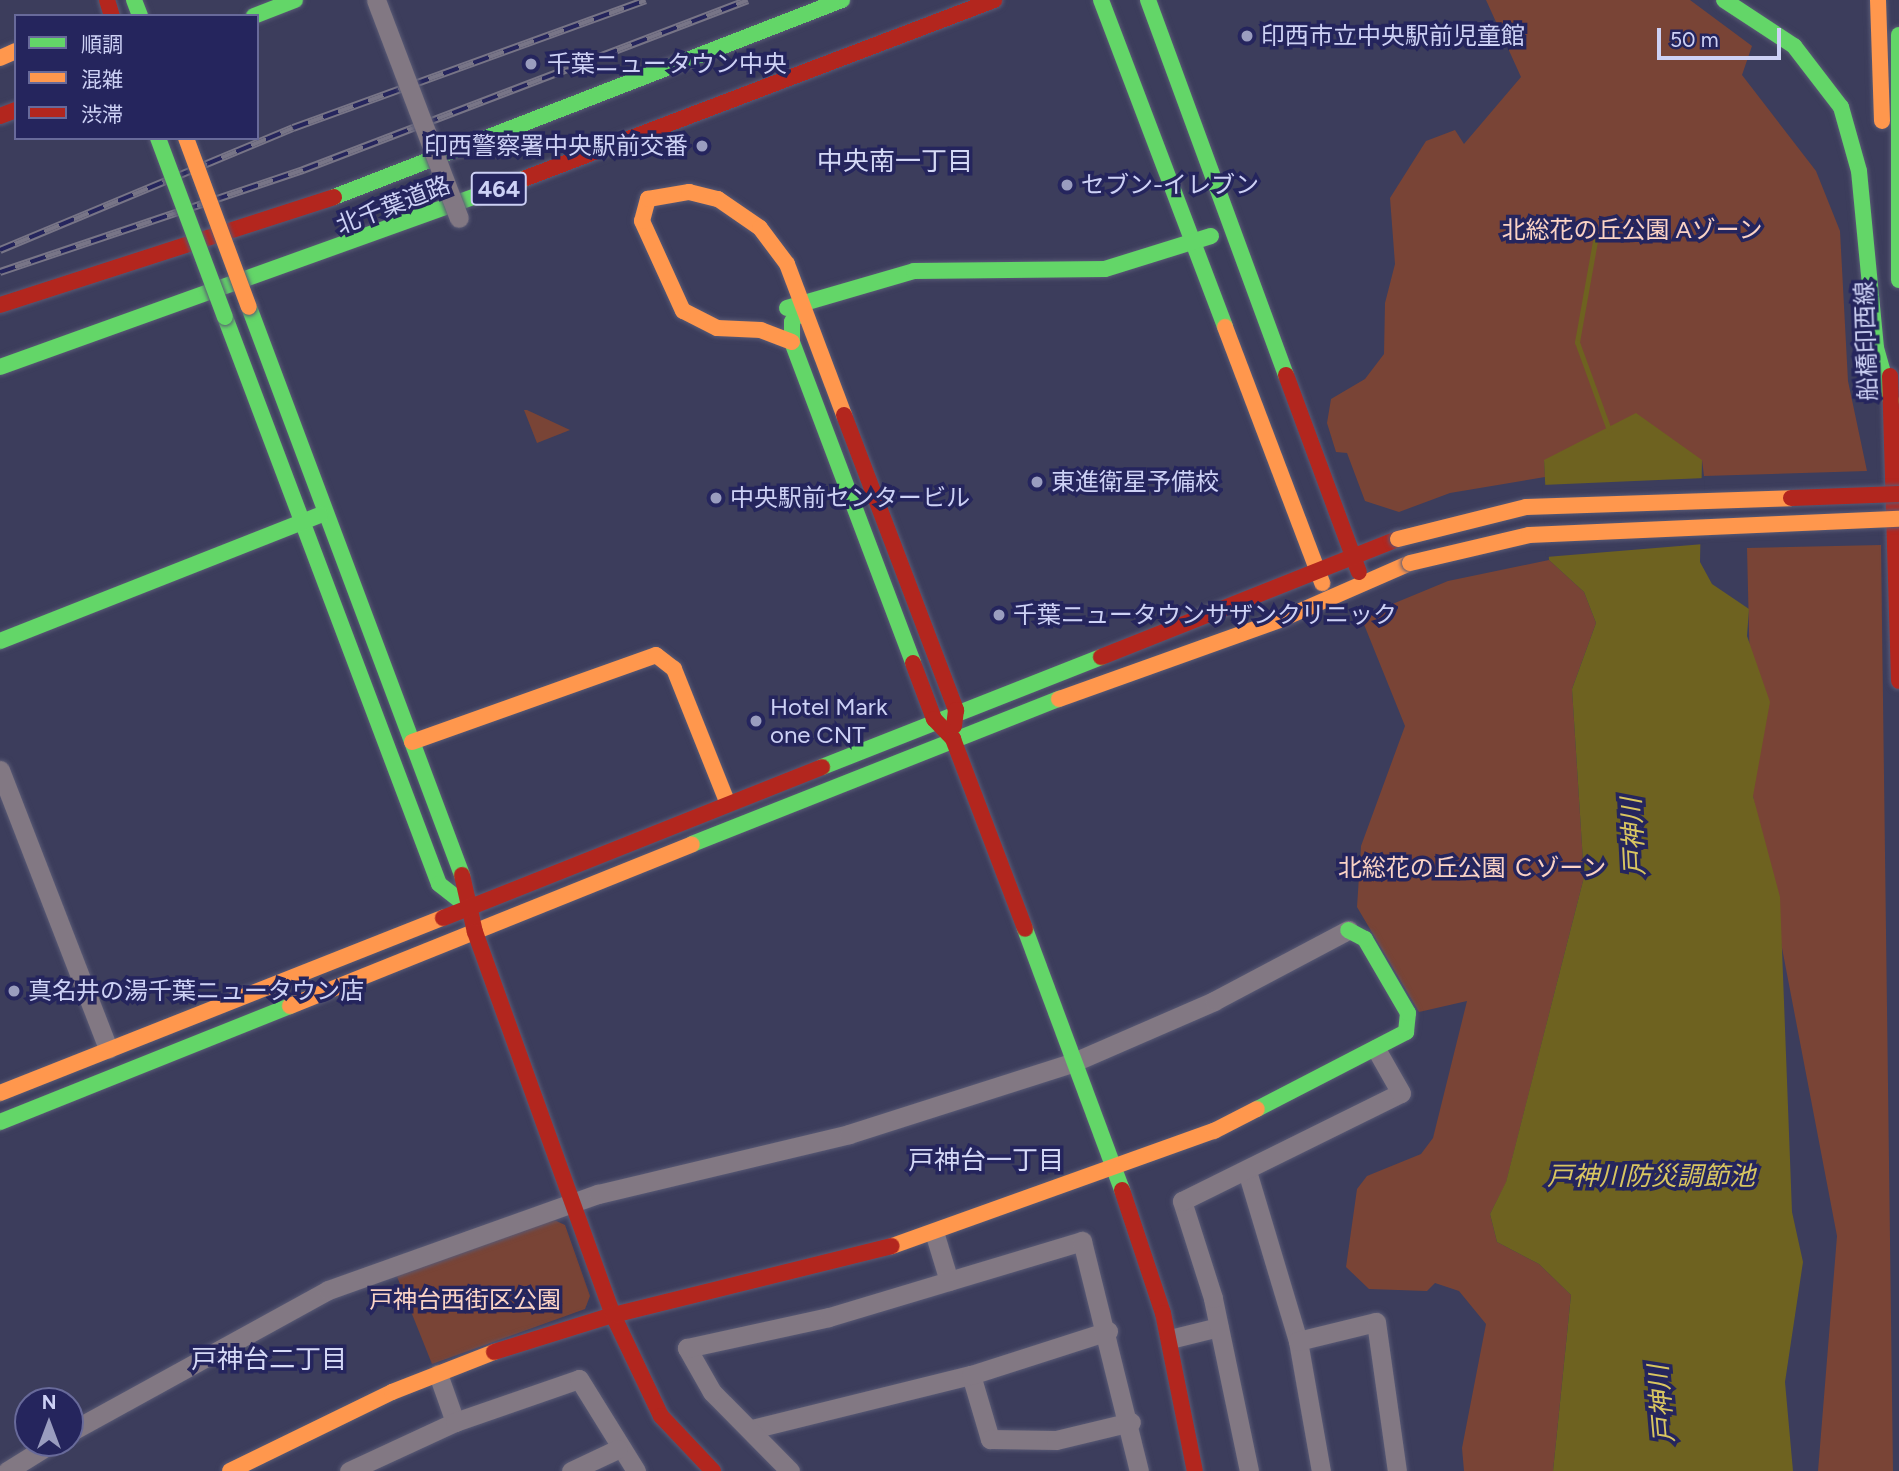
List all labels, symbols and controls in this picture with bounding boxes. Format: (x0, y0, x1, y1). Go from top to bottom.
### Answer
legend (14, 14, 259, 140)
scale bar (1661, 14, 1785, 58)
place label: 印西市立中央駅前児童館 (1261, 22, 1525, 50)
text: 50 m (1670, 27, 1719, 52)
marker: 印西市立中央駅前児童館 (1239, 28, 1255, 44)
text: 順調 (81, 32, 123, 57)
place label: 千葉ニュータウン中央 (547, 50, 787, 78)
marker: 千葉ニュータウン中央 (521, 54, 541, 74)
text: 混雑 (81, 67, 123, 92)
text: 渋滞 (81, 102, 123, 127)
place label: 印西警察署中央駅前交番 (424, 132, 688, 160)
marker: 印西警察署中央駅前交番 (694, 138, 710, 154)
district label: 中央南一丁目 (817, 146, 973, 178)
street label: 北千葉道路 (332, 170, 454, 240)
road number: 464 (469, 170, 529, 208)
place label: セブン-イレブン (1081, 171, 1259, 199)
marker: セブン-イレブン (1059, 177, 1075, 193)
park label: 北総花の丘公園 Aゾーン (1501, 216, 1763, 244)
street label: 船橋印西線 (1850, 281, 1882, 401)
place label: 東進衛星予備校 (1051, 468, 1219, 496)
marker: 東進衛星予備校 (1029, 474, 1045, 490)
place label: 中央駅前センタービル (730, 484, 970, 512)
marker: 中央駅前センタービル (708, 490, 724, 506)
place label: 千葉ニュータウンサザンクリニック (1013, 601, 1397, 629)
marker: 千葉ニュータウンサザンクリニック (991, 607, 1007, 623)
place label: Hotel Mark one CNT (770, 693, 888, 749)
marker: Hotel Mark one CNT (748, 713, 764, 729)
water label: 戸神川 (1616, 797, 1652, 877)
park label: 北総花の丘公園 Ｃゾーン (1337, 854, 1607, 882)
place label: 真名井の湯千葉ニュータウン店 (28, 977, 364, 1005)
marker: 真名井の湯千葉ニュータウン店 (6, 983, 22, 999)
district label: 戸神台一丁目 (908, 1145, 1064, 1177)
water label: 戸神川防災調節池 (1547, 1161, 1755, 1193)
park label: 戸神台西街区公園 (369, 1286, 561, 1314)
district label: 戸神台二丁目 (191, 1344, 347, 1376)
water label: 戸神川 (1643, 1364, 1681, 1444)
north arrow (14, 1387, 84, 1457)
text: N (42, 1391, 56, 1414)

